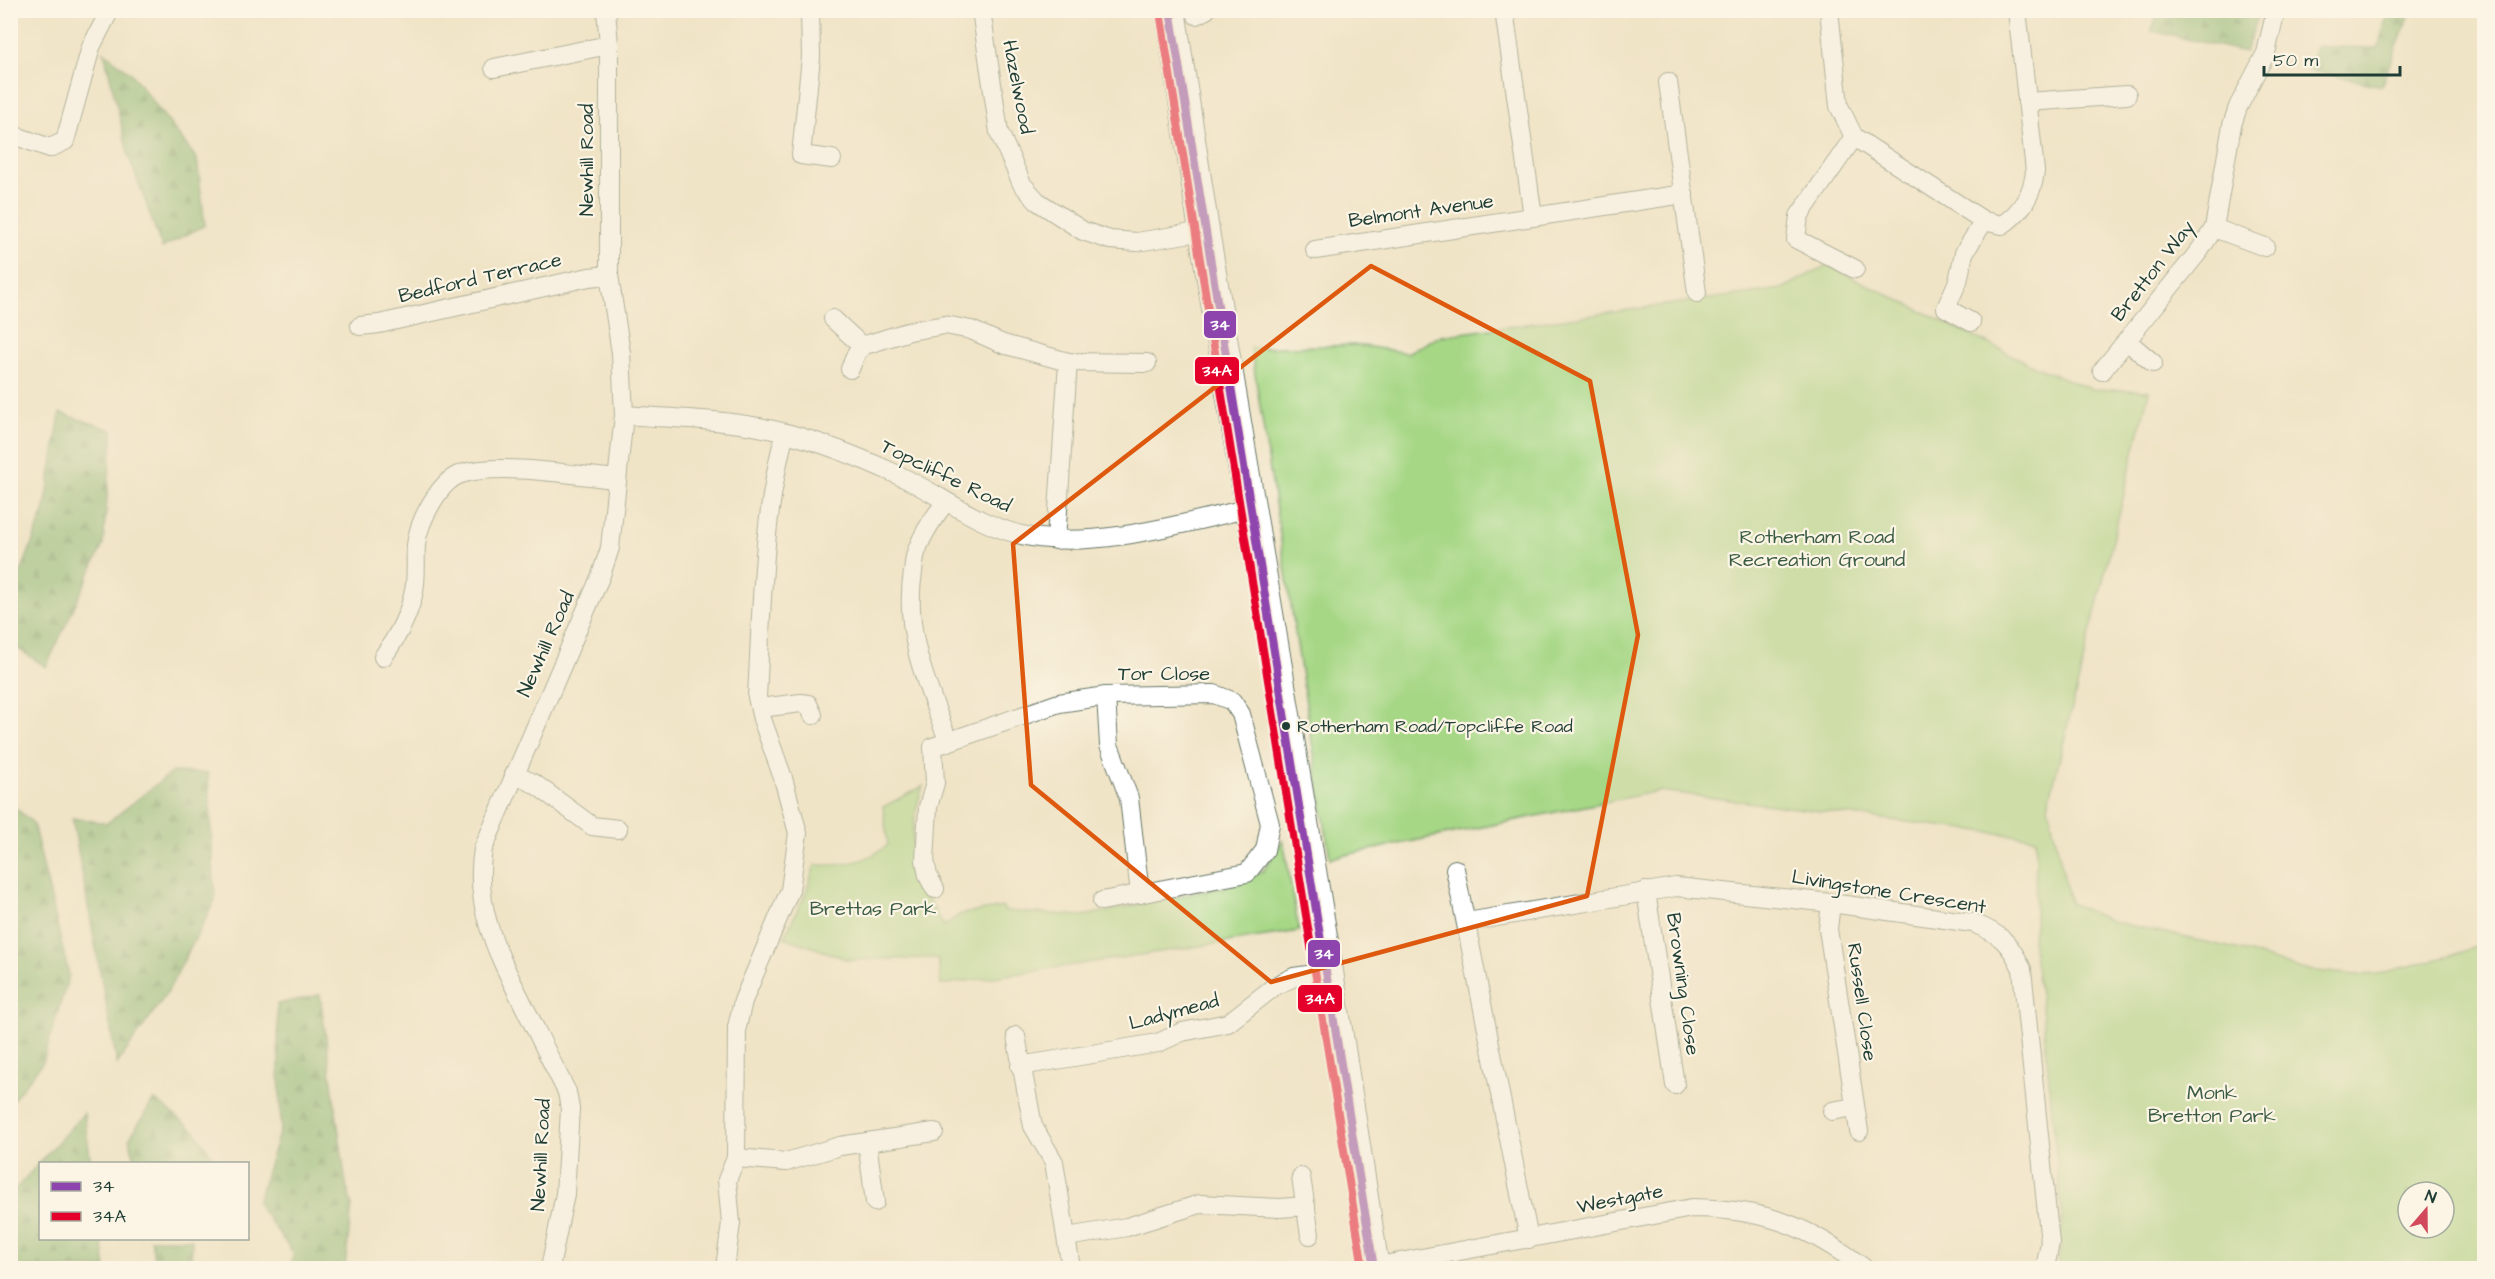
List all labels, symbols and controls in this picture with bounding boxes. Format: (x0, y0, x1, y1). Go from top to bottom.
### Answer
street label: Hazelwood (995, 38, 1041, 136)
scale bar (2264, 39, 2400, 77)
text: 50 m (2273, 48, 2318, 73)
street label: Newhill Road (573, 104, 601, 216)
street label: Belmont Avenue (1347, 187, 1495, 235)
street label: Bretton Way (2105, 215, 2202, 328)
street label: Bedford Terrace (396, 246, 565, 310)
line badge: 34 (1203, 310, 1237, 339)
text: 34 (1209, 314, 1230, 336)
line badge: 34A (1194, 356, 1240, 385)
text: 34A (1201, 360, 1232, 382)
street label: Topcliffe Road (876, 432, 1016, 520)
park label: Rotherham Road Recreation Ground (1729, 523, 1905, 574)
street label: Newhill Road (510, 587, 582, 701)
street label: Tor Close (1118, 660, 1210, 688)
place label: Rotherham Road/Topcliffe Road (1297, 714, 1573, 739)
marker: Rotherham Road/Topcliffe Road (1280, 720, 1292, 732)
street label: Livingstone Crescent (1790, 863, 1988, 922)
park label: Brettas Park (810, 895, 936, 923)
street label: Browning Close (1658, 911, 1707, 1057)
line badge: 34 (1307, 939, 1341, 968)
street label: Russell Close (1840, 941, 1884, 1063)
text: 34 (1313, 943, 1334, 965)
line badge: 34A (1297, 984, 1343, 1013)
street label: Ladymead (1126, 987, 1222, 1038)
text: 34A (1304, 988, 1335, 1010)
park label: Monk Bretton Park (2148, 1079, 2276, 1130)
street label: Newhill Road (524, 1098, 558, 1212)
legend (39, 1162, 249, 1240)
text: 34 (93, 1174, 114, 1199)
street label: Westgate (1575, 1177, 1666, 1222)
north arrow (2396, 1180, 2456, 1240)
text: N (2422, 1185, 2439, 1209)
text: 34A (93, 1204, 126, 1229)

